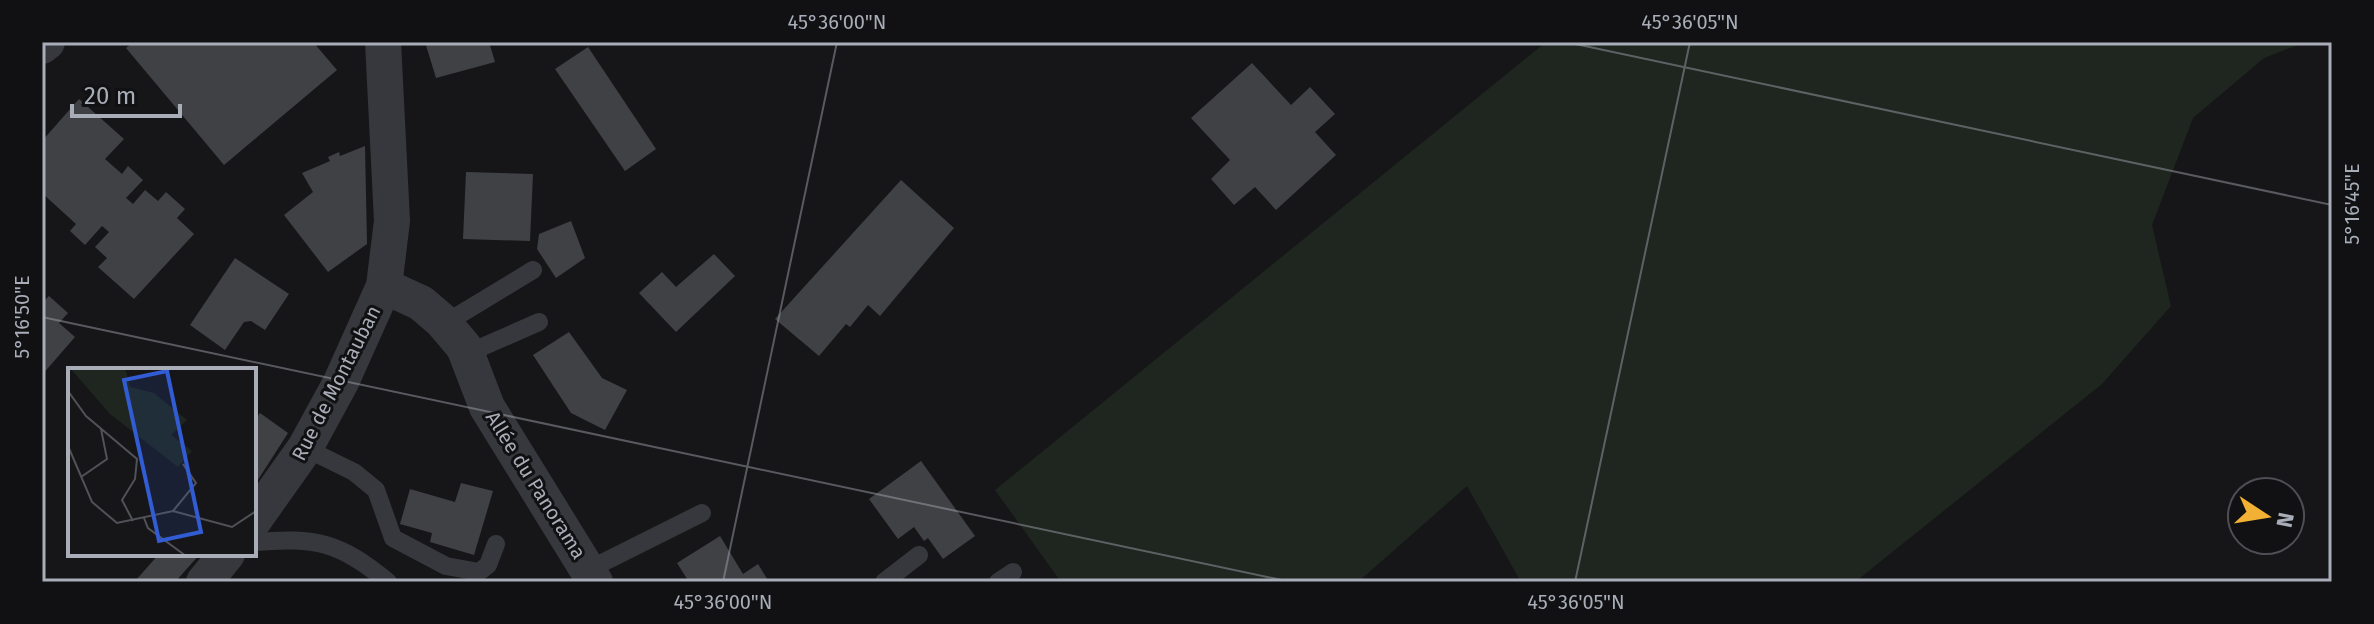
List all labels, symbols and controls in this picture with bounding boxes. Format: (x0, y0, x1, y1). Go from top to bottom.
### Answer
text: 45°36'00"N (788, 10, 886, 34)
text: 45°36'05"N (1641, 10, 1739, 34)
scale bar (72, 68, 180, 118)
text: 20 m (84, 82, 136, 110)
text: 5°16'45"E (2340, 163, 2364, 245)
text: 5°16'50"E (10, 275, 34, 359)
street label: Rue de Montauban (287, 301, 385, 465)
inset map (68, 368, 256, 556)
street label: Allée du Panorama (481, 407, 591, 563)
north arrow (2226, 476, 2306, 556)
text: N (2270, 510, 2300, 530)
text: 45°36'00"N (674, 590, 772, 614)
text: 45°36'05"N (1527, 590, 1625, 614)

